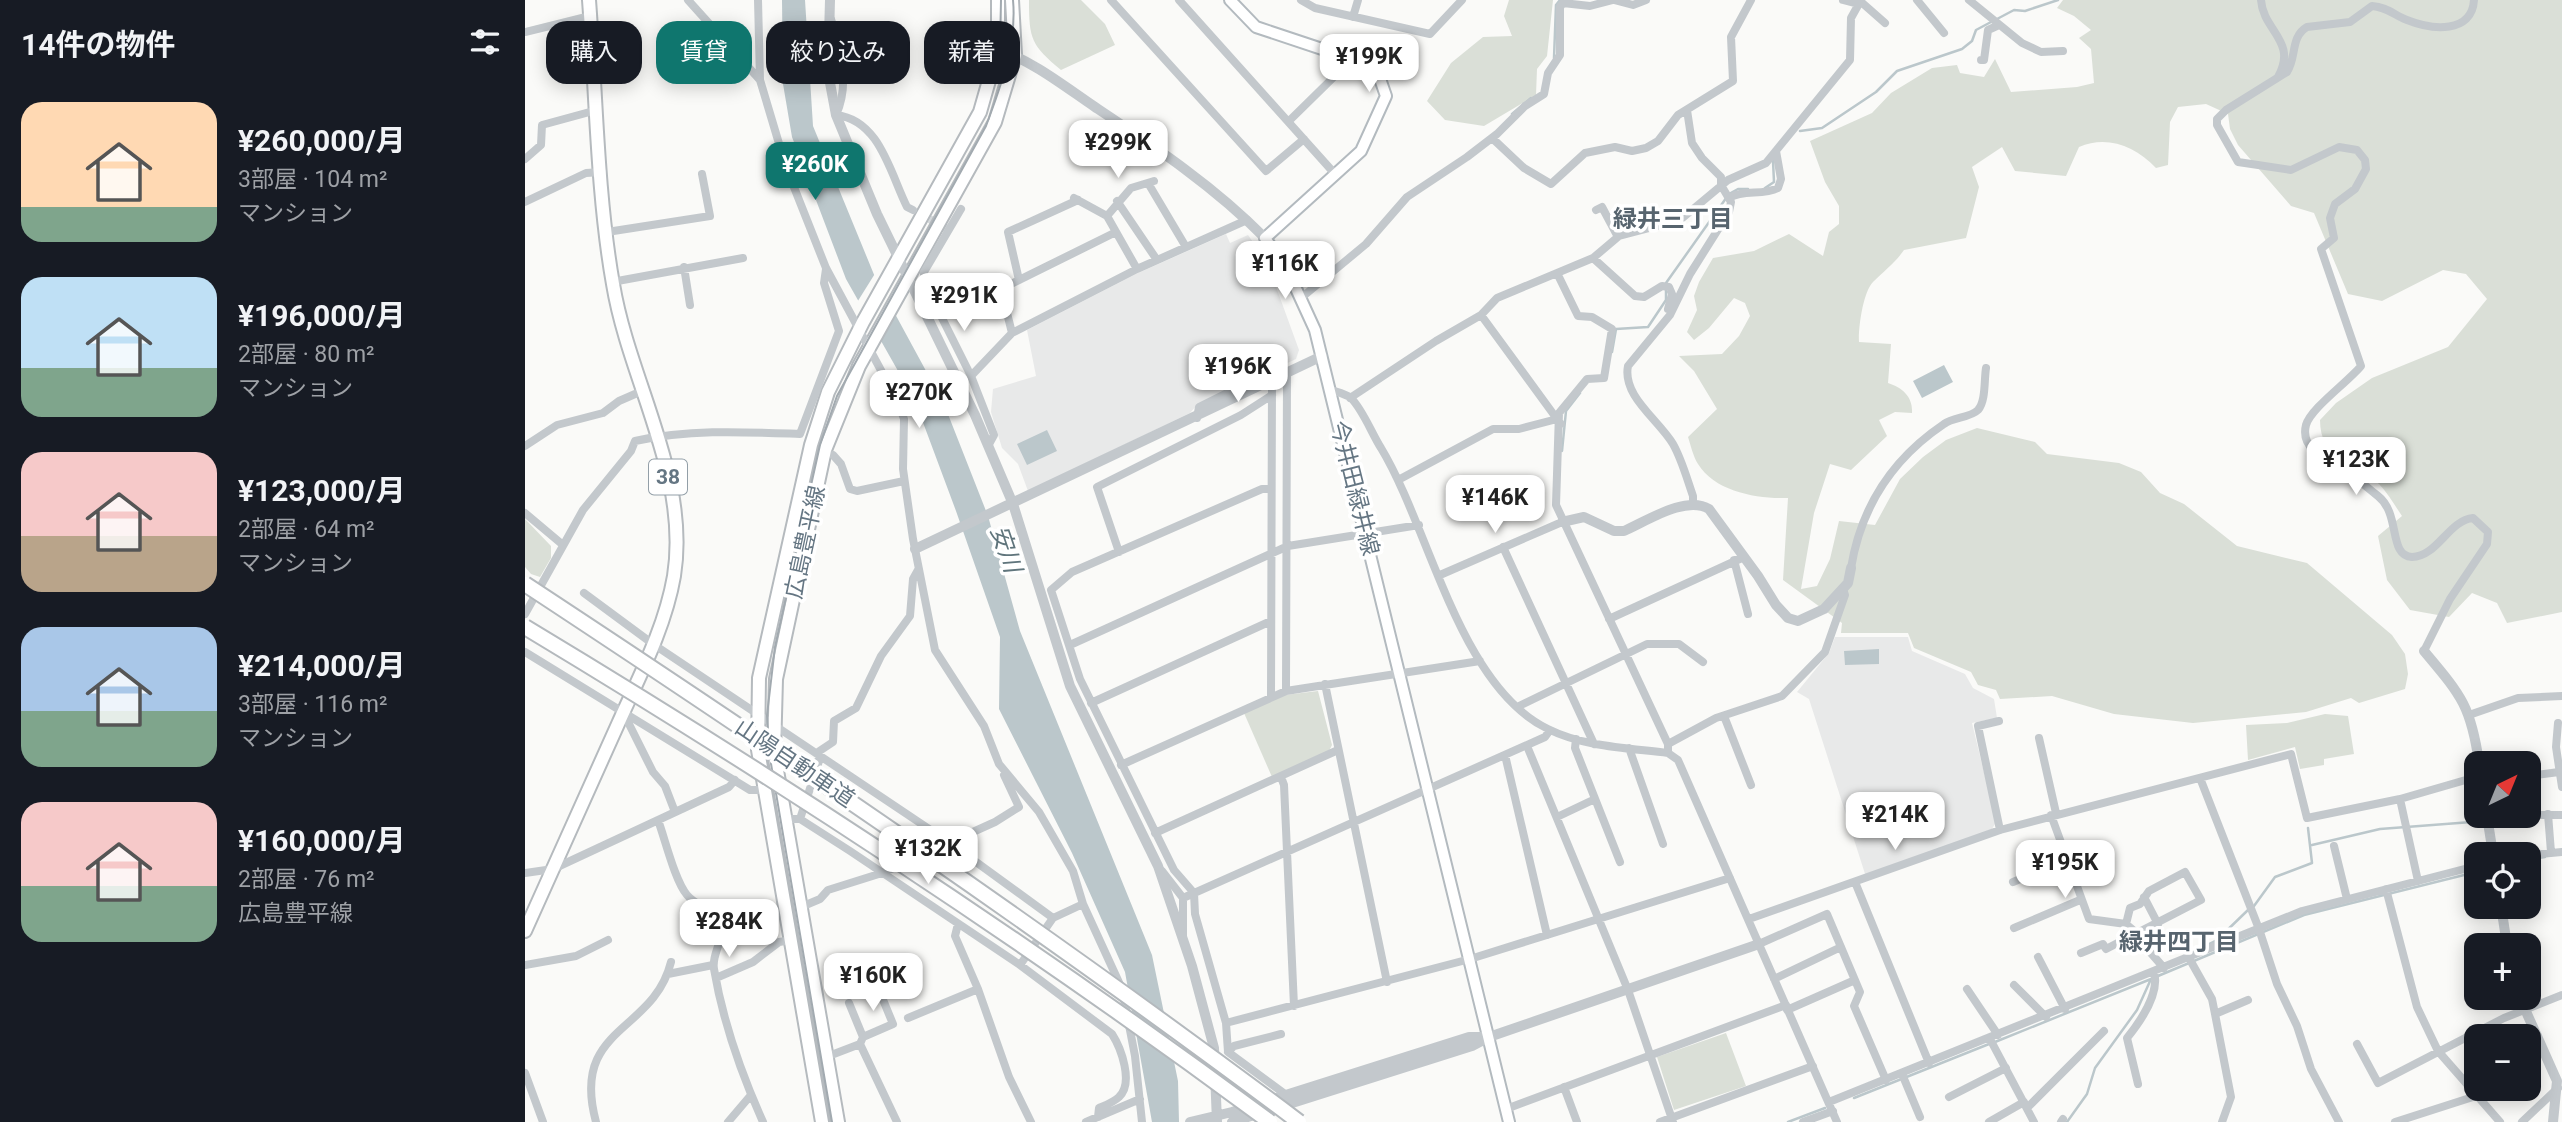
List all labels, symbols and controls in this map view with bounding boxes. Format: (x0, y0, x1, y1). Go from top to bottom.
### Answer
chip: 購入 (546, 21, 642, 84)
chip: 賃貸 (656, 21, 752, 84)
chip: 絞り込み (766, 21, 910, 84)
chip: 新着 (924, 21, 1020, 84)
icon: filters (466, 23, 504, 61)
text: 14件の物件 (21, 27, 175, 62)
pin: ¥199K (1320, 34, 1418, 94)
text: ¥199K (1336, 43, 1402, 70)
pin: ¥299K (1069, 120, 1167, 180)
text: ¥260,000/月 (238, 123, 406, 158)
text: ¥299K (1085, 129, 1151, 156)
icon: home (77, 130, 161, 214)
pin: ¥260K (766, 142, 864, 202)
text: ¥260K (782, 151, 848, 178)
text: 3部屋 · 104 m² (238, 166, 387, 193)
text: マンション (238, 200, 353, 227)
district label: 緑井三丁目 (1613, 205, 1733, 233)
pin: ¥116K (1236, 242, 1334, 301)
text: ¥116K (1252, 250, 1318, 277)
pin: ¥291K (915, 274, 1013, 333)
text: ¥291K (931, 282, 997, 309)
text: ¥196,000/月 (238, 298, 406, 333)
icon: home (77, 305, 161, 389)
text: 2部屋 · 80 m² (238, 341, 375, 368)
pin: ¥196K (1189, 344, 1287, 404)
text: ¥196K (1205, 353, 1271, 380)
pin: ¥270K (870, 370, 968, 430)
text: マンション (238, 375, 353, 402)
text: ¥270K (886, 379, 952, 406)
street label: 今井田緑井線 (1325, 418, 1384, 558)
pin: ¥123K (2307, 438, 2405, 497)
text: ¥123K (2323, 446, 2389, 473)
road number: 38 (649, 460, 687, 494)
text: ¥123,000/月 (238, 473, 406, 508)
pin: ¥146K (1446, 476, 1544, 535)
icon: home (77, 480, 161, 564)
street label: 広島豊平線 (780, 483, 831, 601)
text: ¥146K (1462, 484, 1528, 511)
text: 2部屋 · 64 m² (238, 516, 375, 543)
water label: 安川 (985, 522, 1028, 579)
text: マンション (238, 550, 353, 577)
text: ¥214,000/月 (238, 648, 406, 683)
icon: home (77, 655, 161, 739)
text: 3部屋 · 116 m² (238, 691, 387, 718)
street label: 山陽自動車道 (730, 714, 859, 813)
text: マンション (238, 725, 353, 752)
north arrow (2464, 751, 2541, 828)
map controls (2464, 751, 2541, 1101)
pin: ¥214K (1846, 792, 1944, 852)
text: ¥214K (1862, 801, 1928, 828)
text: ¥160,000/月 (238, 823, 406, 858)
pin: ¥132K (879, 826, 977, 886)
icon: home (77, 830, 161, 914)
text: ¥132K (895, 835, 961, 862)
pin: ¥195K (2016, 841, 2114, 900)
button: locate (2464, 842, 2541, 919)
text: ¥195K (2032, 849, 2098, 876)
text: 2部屋 · 76 m² (238, 866, 375, 893)
text: 広島豊平線 (238, 900, 353, 927)
pin: ¥284K (680, 900, 778, 959)
text: ¥284K (696, 908, 762, 935)
district label: 緑井四丁目 (2119, 928, 2239, 956)
button: + (2464, 933, 2541, 1010)
pin: ¥160K (824, 954, 922, 1013)
text: ¥160K (840, 962, 906, 989)
button: − (2464, 1024, 2541, 1101)

